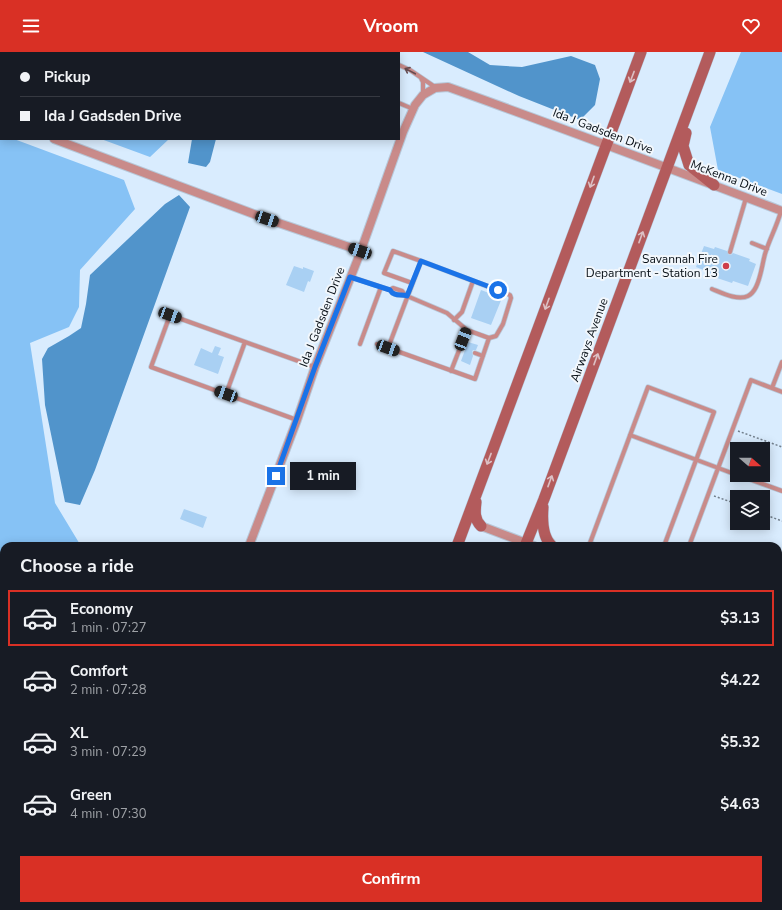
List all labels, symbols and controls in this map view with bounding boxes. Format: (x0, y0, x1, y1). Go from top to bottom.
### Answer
text: Vroom (363, 14, 419, 38)
icon: menu (20, 15, 42, 37)
icon: heart (740, 15, 762, 37)
one-way arrow (405, 66, 417, 74)
text: Pickup (44, 67, 90, 87)
one-way arrow (628, 70, 636, 82)
street label: Ida J Gadsden Drive (551, 105, 655, 157)
text: Ida J Gadsden Drive (44, 106, 181, 126)
street label: McKenna Drive (688, 156, 770, 200)
one-way arrow (588, 176, 596, 188)
car (254, 209, 280, 229)
one-way arrow (637, 231, 645, 243)
car (347, 241, 373, 261)
place label: Savannah Fire Department - Station 13 (586, 251, 718, 281)
marker: Savannah Fire Department - Station 13 (721, 261, 731, 271)
street label: Ida J Gadsden Drive (296, 265, 348, 369)
route start (489, 281, 507, 299)
street label: Airways Avenue (566, 296, 612, 384)
one-way arrow (542, 297, 550, 309)
car (157, 305, 183, 325)
car (453, 326, 473, 352)
car (375, 338, 401, 358)
one-way arrow (592, 353, 600, 365)
car (213, 384, 239, 404)
north arrow (730, 442, 770, 482)
map controls (730, 442, 770, 530)
one-way arrow (485, 452, 492, 465)
callout: 1 min (290, 462, 356, 490)
route end (267, 467, 285, 485)
text: 1 min (306, 467, 340, 485)
one-way arrow (547, 475, 555, 487)
button: layers (730, 490, 770, 530)
text: Choose a ride (20, 554, 134, 578)
text: Economy (70, 599, 133, 619)
icon: car (22, 600, 58, 636)
text: $3.13 (720, 608, 760, 628)
text: 1 min · 07:27 (70, 619, 146, 637)
text: Comfort (70, 661, 127, 681)
icon: car (22, 662, 58, 698)
text: $4.22 (720, 670, 760, 690)
text: 2 min · 07:28 (70, 681, 146, 699)
text: XL (70, 723, 89, 743)
icon: car (22, 724, 58, 760)
text: $5.32 (720, 732, 760, 752)
text: 3 min · 07:29 (70, 743, 146, 761)
text: Green (70, 785, 112, 805)
icon: car (22, 786, 58, 822)
text: $4.63 (720, 794, 760, 814)
text: 4 min · 07:30 (70, 805, 146, 823)
button: Confirm (20, 856, 762, 902)

